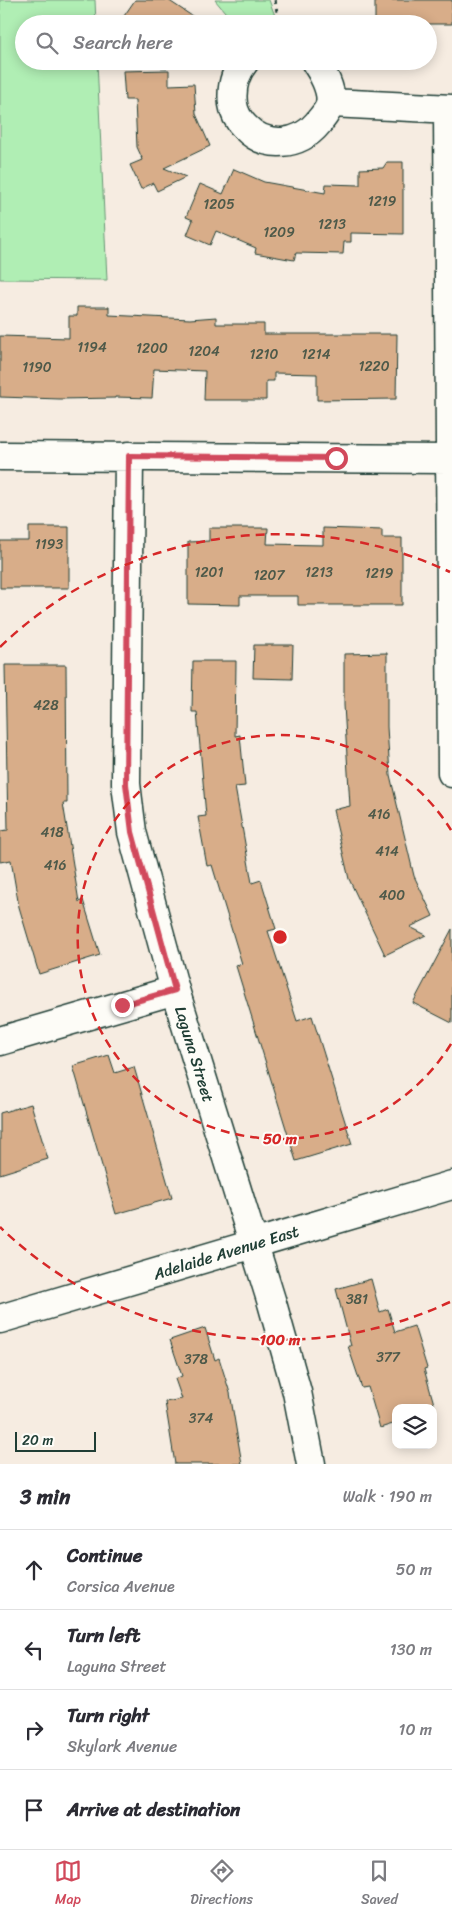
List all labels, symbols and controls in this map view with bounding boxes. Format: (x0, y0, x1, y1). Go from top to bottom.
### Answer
search box (15, 15, 437, 70)
text: Search here (73, 26, 173, 59)
icon: search (33, 29, 61, 57)
house number: 1219 (368, 189, 397, 214)
house number: 1205 (203, 192, 235, 217)
house number: 1213 (318, 212, 346, 237)
house number: 1209 (263, 220, 295, 245)
house number: 1194 (77, 335, 107, 360)
house number: 1200 (136, 336, 168, 361)
house number: 1204 (188, 339, 220, 364)
house number: 1210 (250, 342, 279, 367)
house number: 1214 (302, 342, 331, 367)
house number: 1220 (358, 354, 390, 379)
house number: 1190 (22, 355, 52, 380)
route start (325, 447, 348, 470)
house number: 1193 (35, 532, 63, 557)
house number: 1201 (195, 560, 223, 585)
house number: 1213 (305, 560, 333, 585)
house number: 1219 (365, 561, 394, 586)
house number: 1207 (254, 563, 285, 588)
house number: 428 (33, 693, 59, 718)
house number: 416 (368, 802, 390, 827)
house number: 418 (40, 820, 64, 845)
house number: 414 (375, 839, 399, 864)
house number: 416 (44, 853, 66, 878)
house number: 400 (379, 883, 405, 908)
centre of rings (271, 928, 289, 946)
route end (111, 994, 134, 1017)
street label: Laguna Street (166, 1002, 223, 1106)
text: 50 m (263, 1126, 298, 1152)
street label: Adelaide Avenue East (149, 1217, 303, 1289)
house number: 381 (346, 1287, 368, 1312)
text: 100 m (260, 1327, 301, 1353)
house number: 377 (376, 1345, 401, 1370)
house number: 378 (184, 1347, 209, 1372)
map controls (392, 1404, 437, 1449)
button: layers (392, 1404, 437, 1449)
house number: 374 (189, 1406, 213, 1431)
text: 20 m (22, 1428, 53, 1453)
scale bar (15, 1429, 96, 1452)
text: 3 min (20, 1478, 70, 1516)
text: Walk · 190 m (343, 1482, 432, 1511)
text: Continue (67, 1539, 143, 1572)
text: 50 m (396, 1555, 432, 1584)
icon: ahead (20, 1556, 48, 1584)
text: Corsica Avenue (67, 1572, 175, 1601)
text: Turn left (67, 1619, 140, 1652)
text: 130 m (390, 1635, 432, 1664)
icon: left (20, 1636, 48, 1664)
text: Laguna Street (67, 1652, 166, 1681)
text: Turn right (67, 1699, 149, 1732)
text: 10 m (399, 1715, 432, 1744)
icon: right (20, 1716, 48, 1744)
text: Skylark Avenue (67, 1732, 177, 1761)
text: Arrive at destination (67, 1793, 240, 1826)
icon: arrive (20, 1796, 48, 1824)
tab: Map (54, 1857, 82, 1912)
tab: Directions (190, 1857, 253, 1912)
tab: Saved (361, 1857, 398, 1912)

